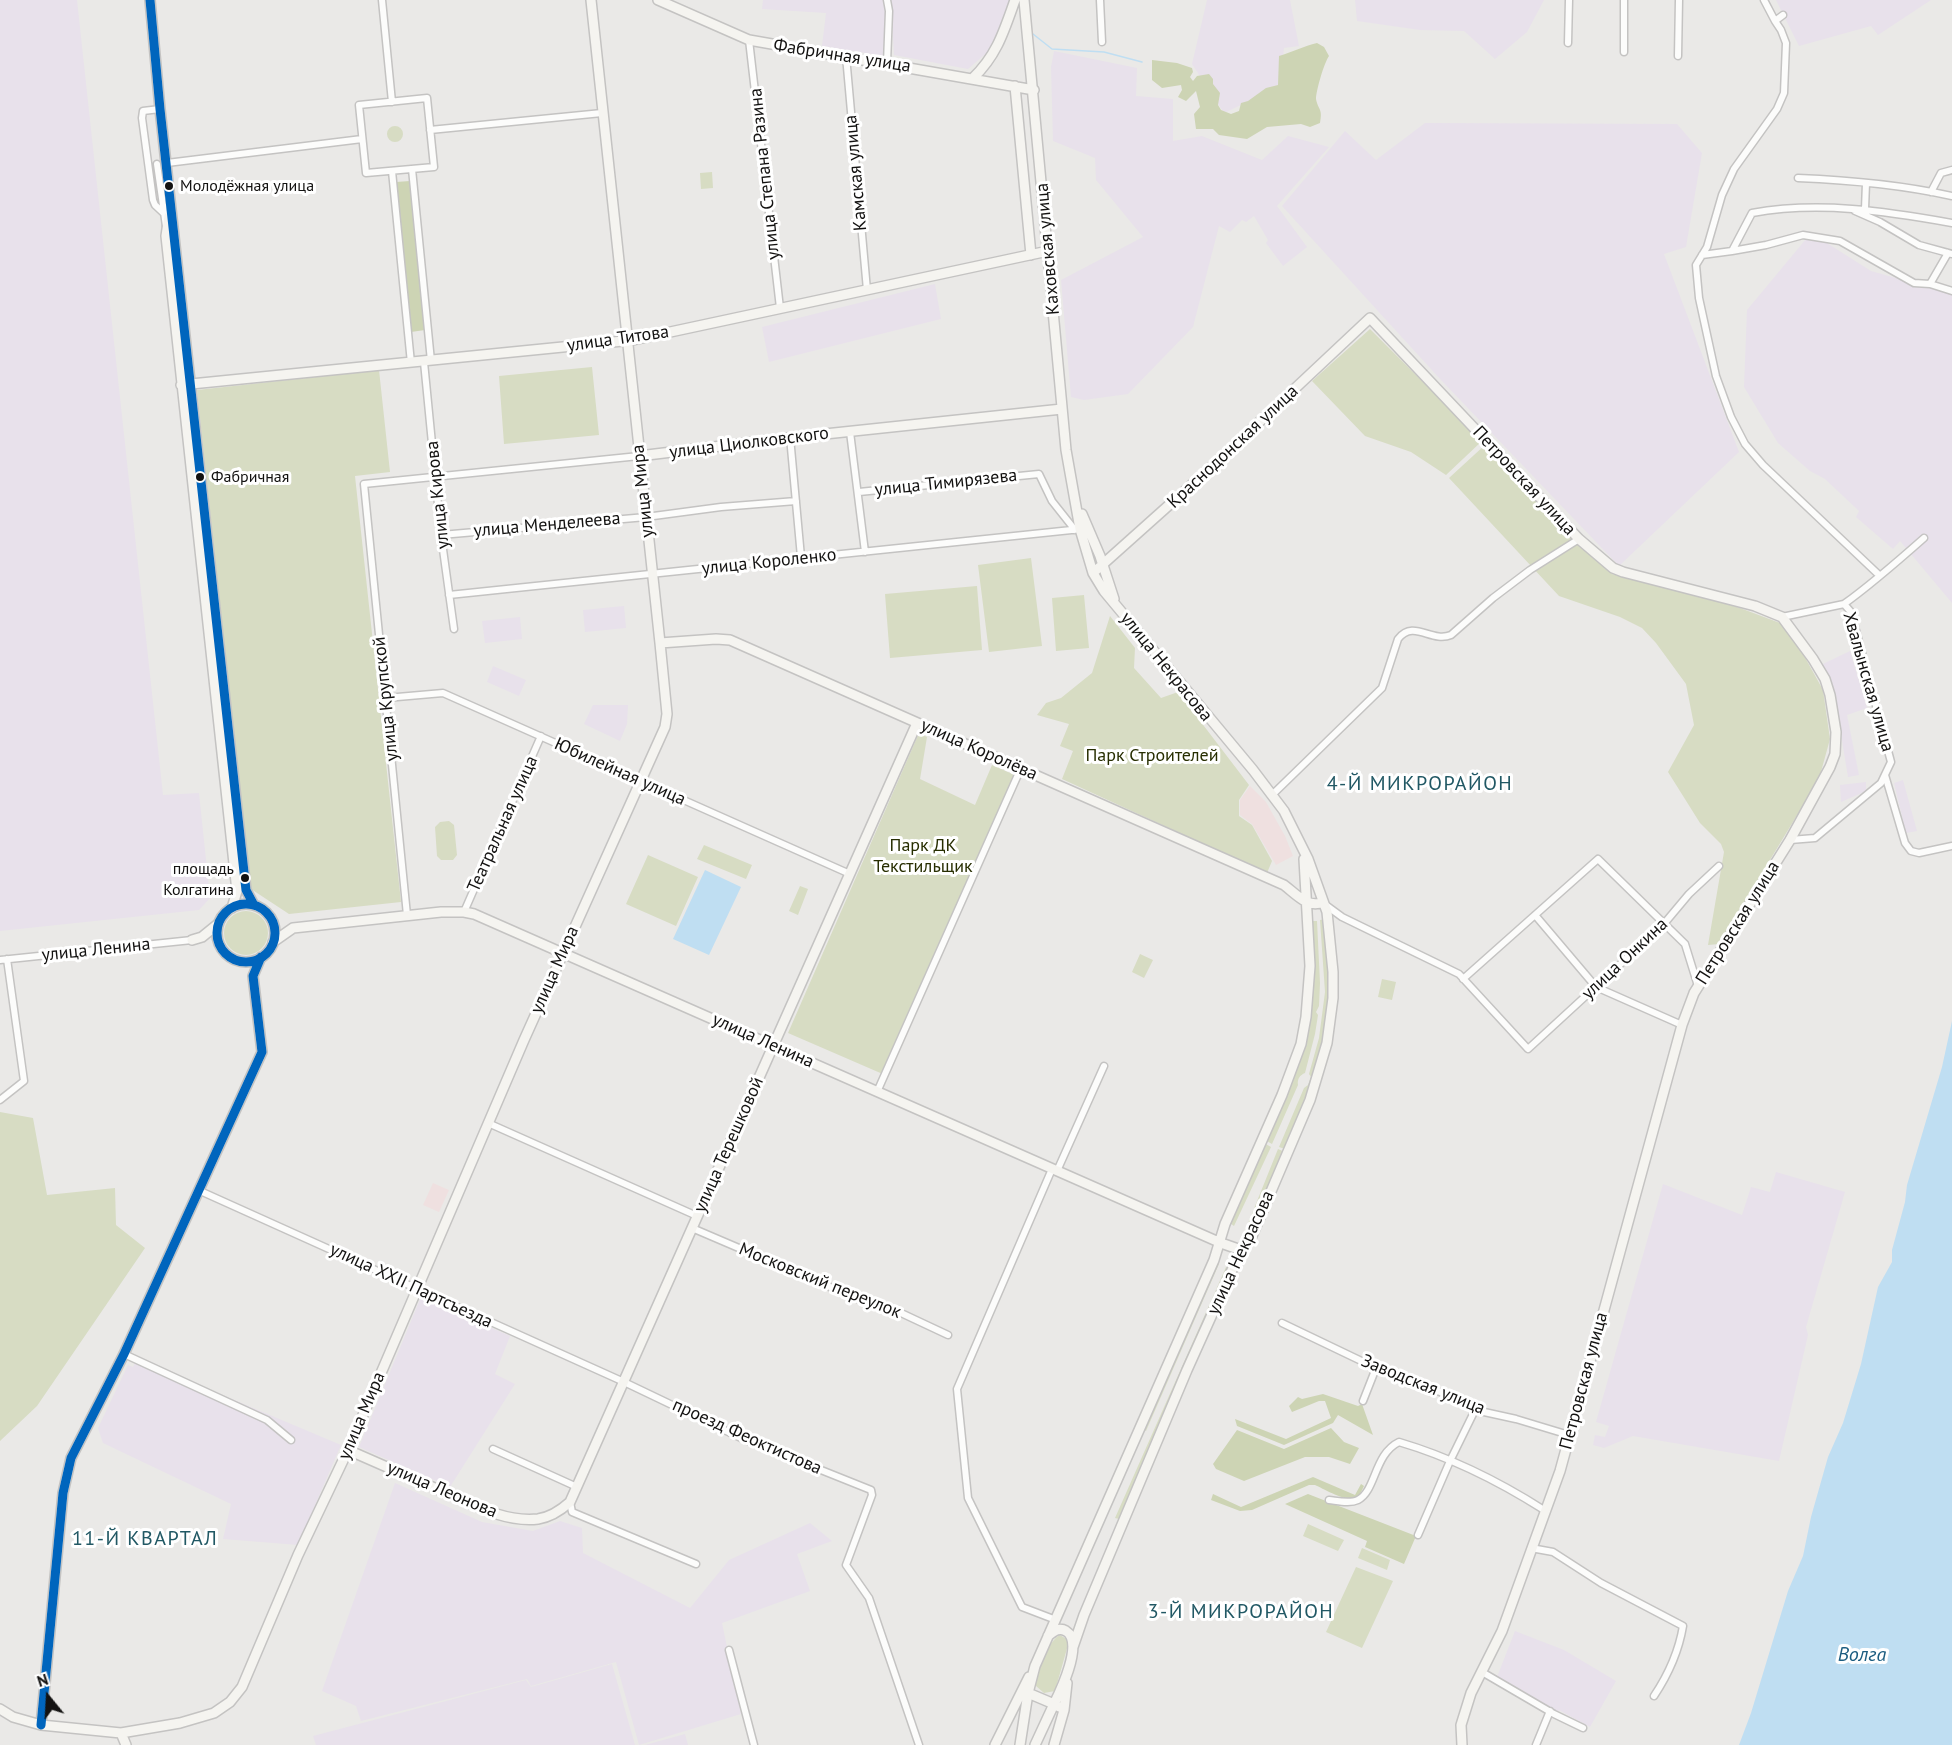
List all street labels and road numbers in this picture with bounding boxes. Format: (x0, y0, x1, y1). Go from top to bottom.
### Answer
street label: Фабричная улица (772, 34, 912, 78)
street label: улица Степана Разина (745, 87, 785, 261)
street label: Камская улица (840, 114, 872, 232)
street label: Каховская улица (1031, 182, 1065, 316)
street label: улица Титова (566, 321, 670, 357)
street label: Краснодонская улица (1163, 381, 1303, 513)
street label: улица Циолковского (668, 422, 830, 464)
street label: Петровская улица (1468, 422, 1580, 540)
street label: улица Кирова (422, 440, 454, 550)
street label: улица Мира (627, 443, 659, 539)
street label: улица Тимирязева (874, 465, 1018, 501)
street label: улица Менделеева (473, 508, 621, 542)
street label: улица Короленко (701, 544, 837, 580)
street label: улица Некрасова (1115, 608, 1217, 726)
street label: Хвалынская улица (1838, 610, 1898, 754)
street label: улица Крупской (369, 636, 403, 762)
street label: улица Королёва (917, 715, 1041, 785)
street label: Юбилейная улица (551, 733, 689, 811)
street label: Театральная улица (463, 753, 543, 895)
street label: Петровская улица (1691, 857, 1785, 989)
street label: улица Онкина (1578, 914, 1672, 1004)
street label: улица Мира (526, 923, 584, 1017)
street label: улица Ленина (41, 934, 151, 966)
street label: улица Ленина (709, 1009, 817, 1073)
street label: улица Терешковой (689, 1074, 769, 1216)
street label: улица Некрасова (1203, 1188, 1279, 1318)
street label: улица XXII Партсъезда (326, 1239, 496, 1333)
street label: Московский переулок (736, 1239, 904, 1323)
street label: Петровская улица (1555, 1310, 1613, 1452)
street label: Заводская улица (1358, 1350, 1488, 1420)
street label: улица Мира (334, 1369, 390, 1463)
street label: проезд Феоктистова (669, 1394, 825, 1480)
street label: улица Леонова (384, 1457, 500, 1523)

